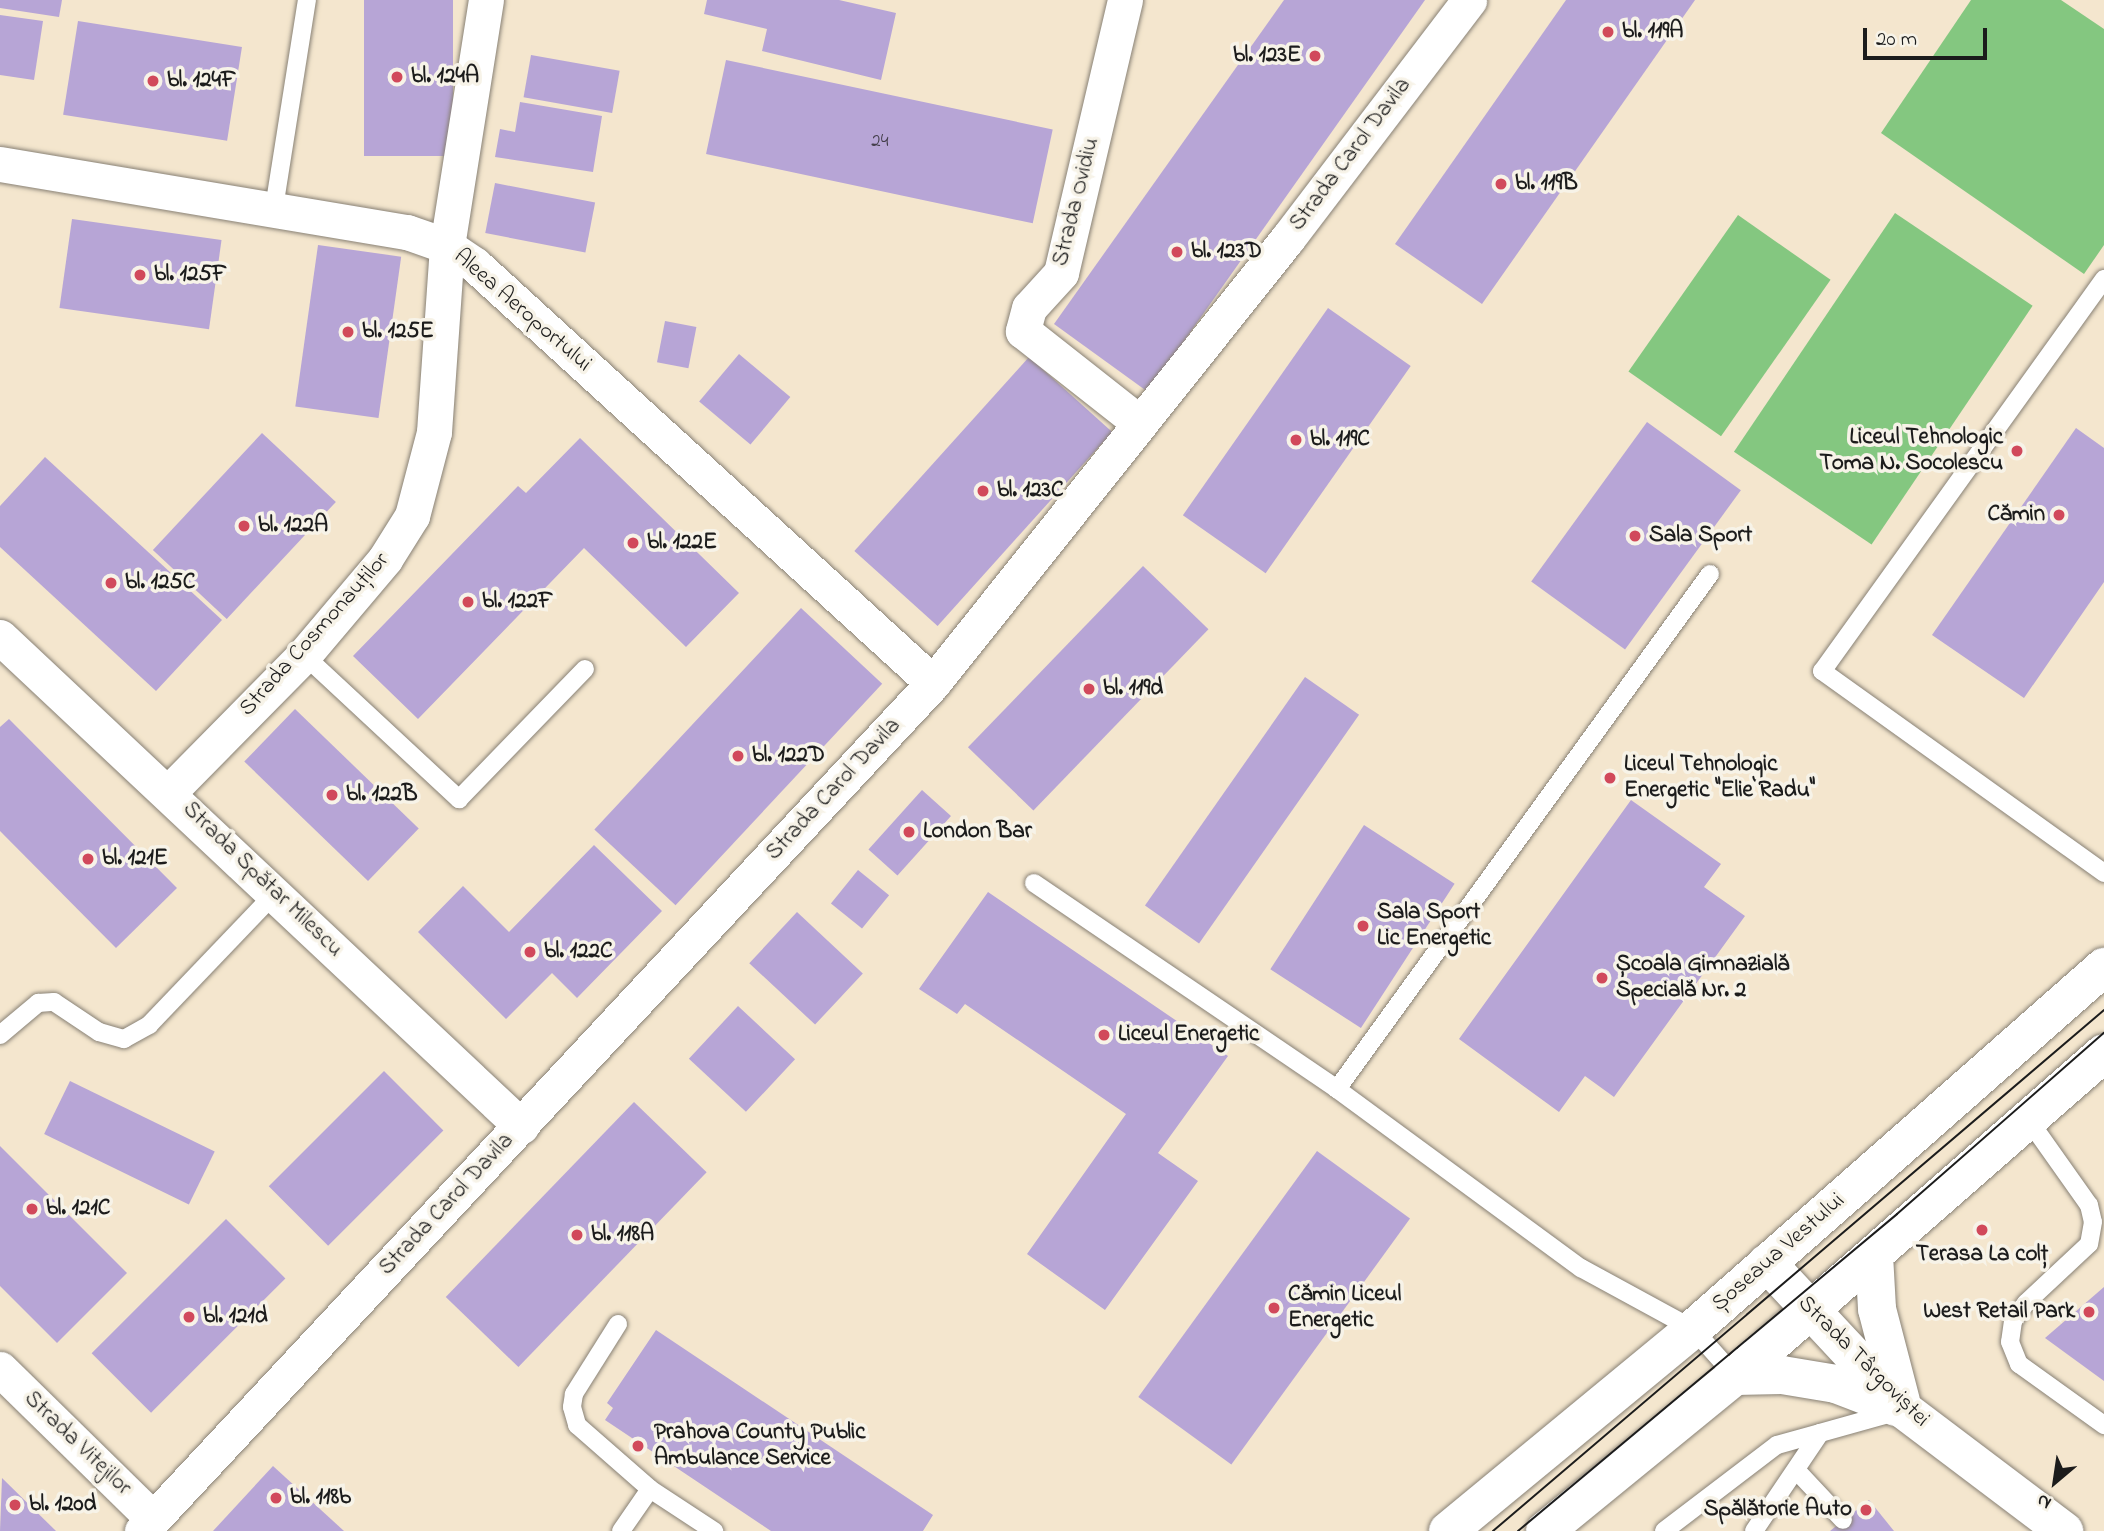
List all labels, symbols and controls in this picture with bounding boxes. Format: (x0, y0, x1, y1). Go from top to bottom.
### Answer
scale bar (1866, 14, 1990, 58)
place label: bl. 119A (1622, 18, 1683, 46)
marker: bl. 119A (1600, 24, 1616, 40)
text: 20 m (1876, 25, 1917, 55)
place label: bl. 123E (1233, 42, 1301, 70)
marker: bl. 123E (1307, 48, 1323, 64)
place label: bl. 124A (411, 63, 479, 91)
place label: bl. 124F (167, 67, 236, 95)
marker: bl. 124A (389, 69, 405, 85)
marker: bl. 124F (145, 73, 161, 89)
street label: Strada Carol Davila (1284, 73, 1418, 237)
house number: 24 (871, 131, 889, 153)
street label: Strada Ovidiu (1048, 135, 1106, 269)
place label: bl. 119B (1515, 170, 1578, 198)
marker: bl. 119B (1493, 176, 1509, 192)
place label: bl. 123D (1191, 238, 1262, 266)
street label: Aleea Aeroportului (447, 244, 597, 378)
marker: bl. 123D (1169, 244, 1185, 260)
place label: bl. 125F (154, 261, 227, 289)
marker: bl. 125F (132, 267, 148, 283)
place label: bl. 125E (362, 318, 434, 346)
marker: bl. 125E (340, 324, 356, 340)
place label: Liceul Tehnologic Toma N. Socolescu (1819, 424, 2003, 478)
place label: bl. 119C (1310, 426, 1370, 454)
marker: bl. 119C (1288, 432, 1304, 448)
marker: Liceul Tehnologic Toma N. Socolescu (2009, 443, 2025, 459)
place label: bl. 123C (997, 477, 1064, 505)
marker: bl. 123C (975, 483, 991, 499)
place label: Cămin (1987, 501, 2045, 529)
marker: Cămin (2051, 507, 2067, 523)
place label: bl. 122A (258, 512, 328, 540)
marker: bl. 122A (236, 518, 252, 534)
place label: Sala Sport (1649, 522, 1752, 550)
marker: Sala Sport (1627, 528, 1643, 544)
place label: bl. 122E (647, 529, 717, 557)
marker: bl. 122E (625, 535, 641, 551)
street label: Strada Cosmonauților (234, 547, 396, 723)
place label: bl. 125C (125, 569, 195, 597)
marker: bl. 125C (103, 575, 119, 591)
place label: bl. 122F (482, 588, 553, 616)
marker: bl. 122F (460, 594, 476, 610)
place label: bl. 119d (1103, 675, 1163, 703)
marker: bl. 119d (1081, 681, 1097, 697)
street label: Strada Carol Davila (761, 713, 907, 867)
place label: bl. 122D (752, 742, 825, 770)
marker: bl. 122D (730, 748, 746, 764)
place label: Liceul Tehnologic Energetic "Elie Radu" (1624, 751, 1815, 805)
marker: Liceul Tehnologic Energetic "Elie Radu" (1602, 770, 1618, 786)
place label: bl. 122B (346, 781, 417, 809)
marker: bl. 122B (324, 787, 340, 803)
street label: Strada Spătar Milescu (176, 796, 348, 964)
place label: London Bar (923, 818, 1032, 846)
marker: London Bar (901, 824, 917, 840)
place label: bl. 121E (102, 845, 168, 873)
marker: bl. 121E (80, 851, 96, 867)
place label: Sala Sport Lic Energetic (1377, 899, 1491, 953)
marker: Sala Sport Lic Energetic (1355, 918, 1371, 934)
place label: bl. 122C (544, 938, 613, 966)
marker: bl. 122C (522, 944, 538, 960)
place label: Școala Gimnazială Specială Nr. 2 (1616, 951, 1789, 1005)
marker: Școala Gimnazială Specială Nr. 2 (1594, 970, 1610, 986)
place label: Liceul Energetic (1118, 1021, 1259, 1049)
marker: Liceul Energetic (1096, 1027, 1112, 1043)
street label: Strada Carol Davila (374, 1128, 520, 1282)
street label: Șoseaua Vestului (1707, 1188, 1851, 1318)
place label: bl. 121C (46, 1195, 110, 1223)
marker: bl. 121C (24, 1201, 40, 1217)
place label: bl. 118A (591, 1221, 654, 1249)
marker: Terasa La colț (1974, 1222, 1990, 1238)
marker: bl. 118A (569, 1227, 585, 1243)
place label: Terasa La colț (1916, 1241, 2048, 1269)
place label: Cămin Liceul Energetic (1288, 1281, 1401, 1335)
street label: Strada Târgoviștei (1791, 1290, 1935, 1434)
place label: West Retail Park (1923, 1298, 2075, 1326)
marker: Cămin Liceul Energetic (1266, 1300, 1282, 1316)
place label: bl. 121d (203, 1303, 268, 1331)
marker: West Retail Park (2081, 1304, 2097, 1320)
marker: bl. 121d (181, 1309, 197, 1325)
street label: Strada Vitejilor (17, 1386, 137, 1502)
place label: Prahova County Public Ambulance Service (654, 1419, 865, 1473)
marker: Prahova County Public Ambulance Service (628, 1436, 648, 1456)
north arrow (2020, 1447, 2090, 1517)
place label: bl. 118b (290, 1484, 351, 1512)
text: N (2032, 1486, 2057, 1516)
marker: bl. 118b (268, 1490, 284, 1506)
place label: bl. 120d (29, 1491, 96, 1519)
place label: Spălătorie Auto (1704, 1496, 1852, 1524)
marker: bl. 120d (7, 1497, 23, 1513)
marker: Spălătorie Auto (1858, 1502, 1874, 1518)

